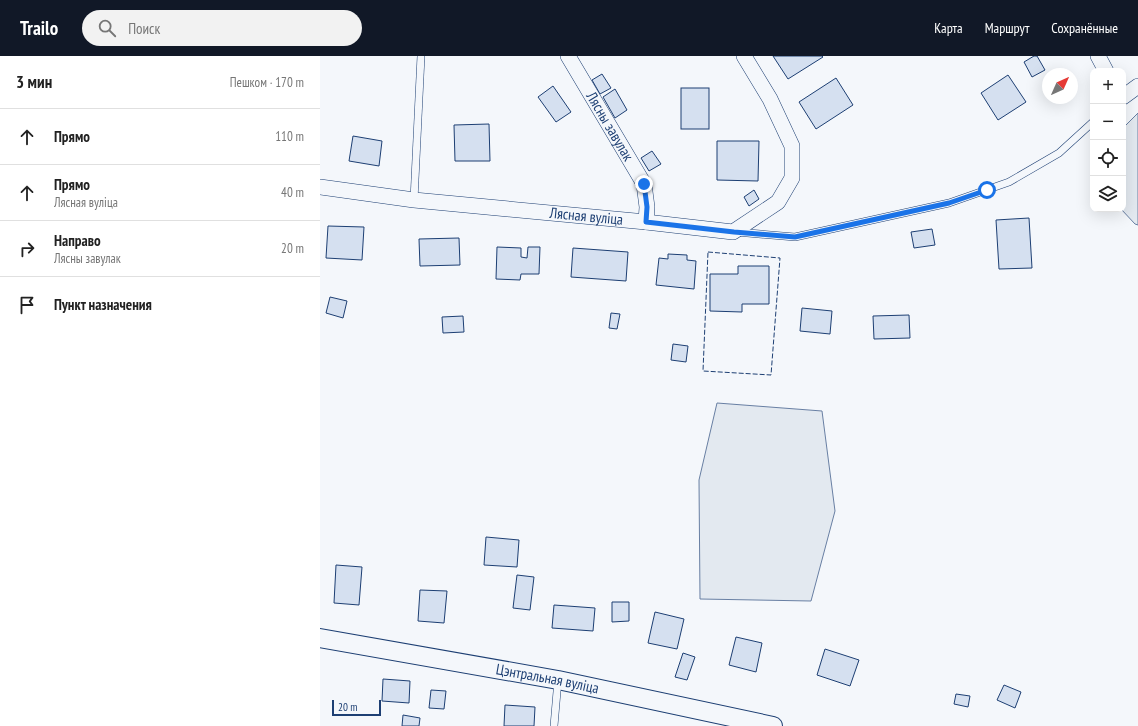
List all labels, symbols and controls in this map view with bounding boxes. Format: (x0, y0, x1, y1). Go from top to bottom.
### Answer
search box (82, 10, 362, 46)
text: Trailo (20, 16, 58, 40)
icon: search (96, 17, 118, 39)
text: Поиск (128, 19, 160, 38)
text: Карта (934, 19, 963, 37)
text: Маршрут (985, 19, 1029, 37)
text: Сохранённые (1051, 19, 1118, 37)
north arrow (1042, 68, 1078, 104)
map controls (1090, 68, 1126, 212)
button: + (1090, 68, 1126, 104)
text: 3 мин (16, 71, 52, 93)
text: Пешком · 170 m (230, 74, 304, 91)
street label: Лясны завулак (582, 87, 638, 164)
button: − (1090, 104, 1126, 140)
icon: ahead (16, 126, 38, 148)
text: Прямо (54, 127, 90, 146)
text: 110 m (275, 128, 304, 145)
button: locate (1090, 140, 1126, 176)
text: Прямо (54, 175, 90, 194)
route end (635, 175, 653, 193)
button: layers (1090, 176, 1126, 212)
route start (978, 181, 996, 199)
icon: ahead (16, 182, 38, 204)
text: 40 m (281, 184, 304, 201)
text: Лясная вуліца (54, 194, 118, 211)
street label: Лясная вуліца (548, 203, 624, 229)
text: Направо (54, 231, 101, 250)
icon: right (16, 238, 38, 260)
text: 20 m (281, 240, 304, 257)
text: Лясны завулак (54, 250, 121, 267)
icon: arrive (16, 294, 38, 316)
text: Пункт назначения (54, 295, 152, 314)
street label: Цэнтральная вуліца (494, 659, 601, 698)
scale bar (332, 698, 381, 717)
text: 20 m (338, 700, 357, 714)

